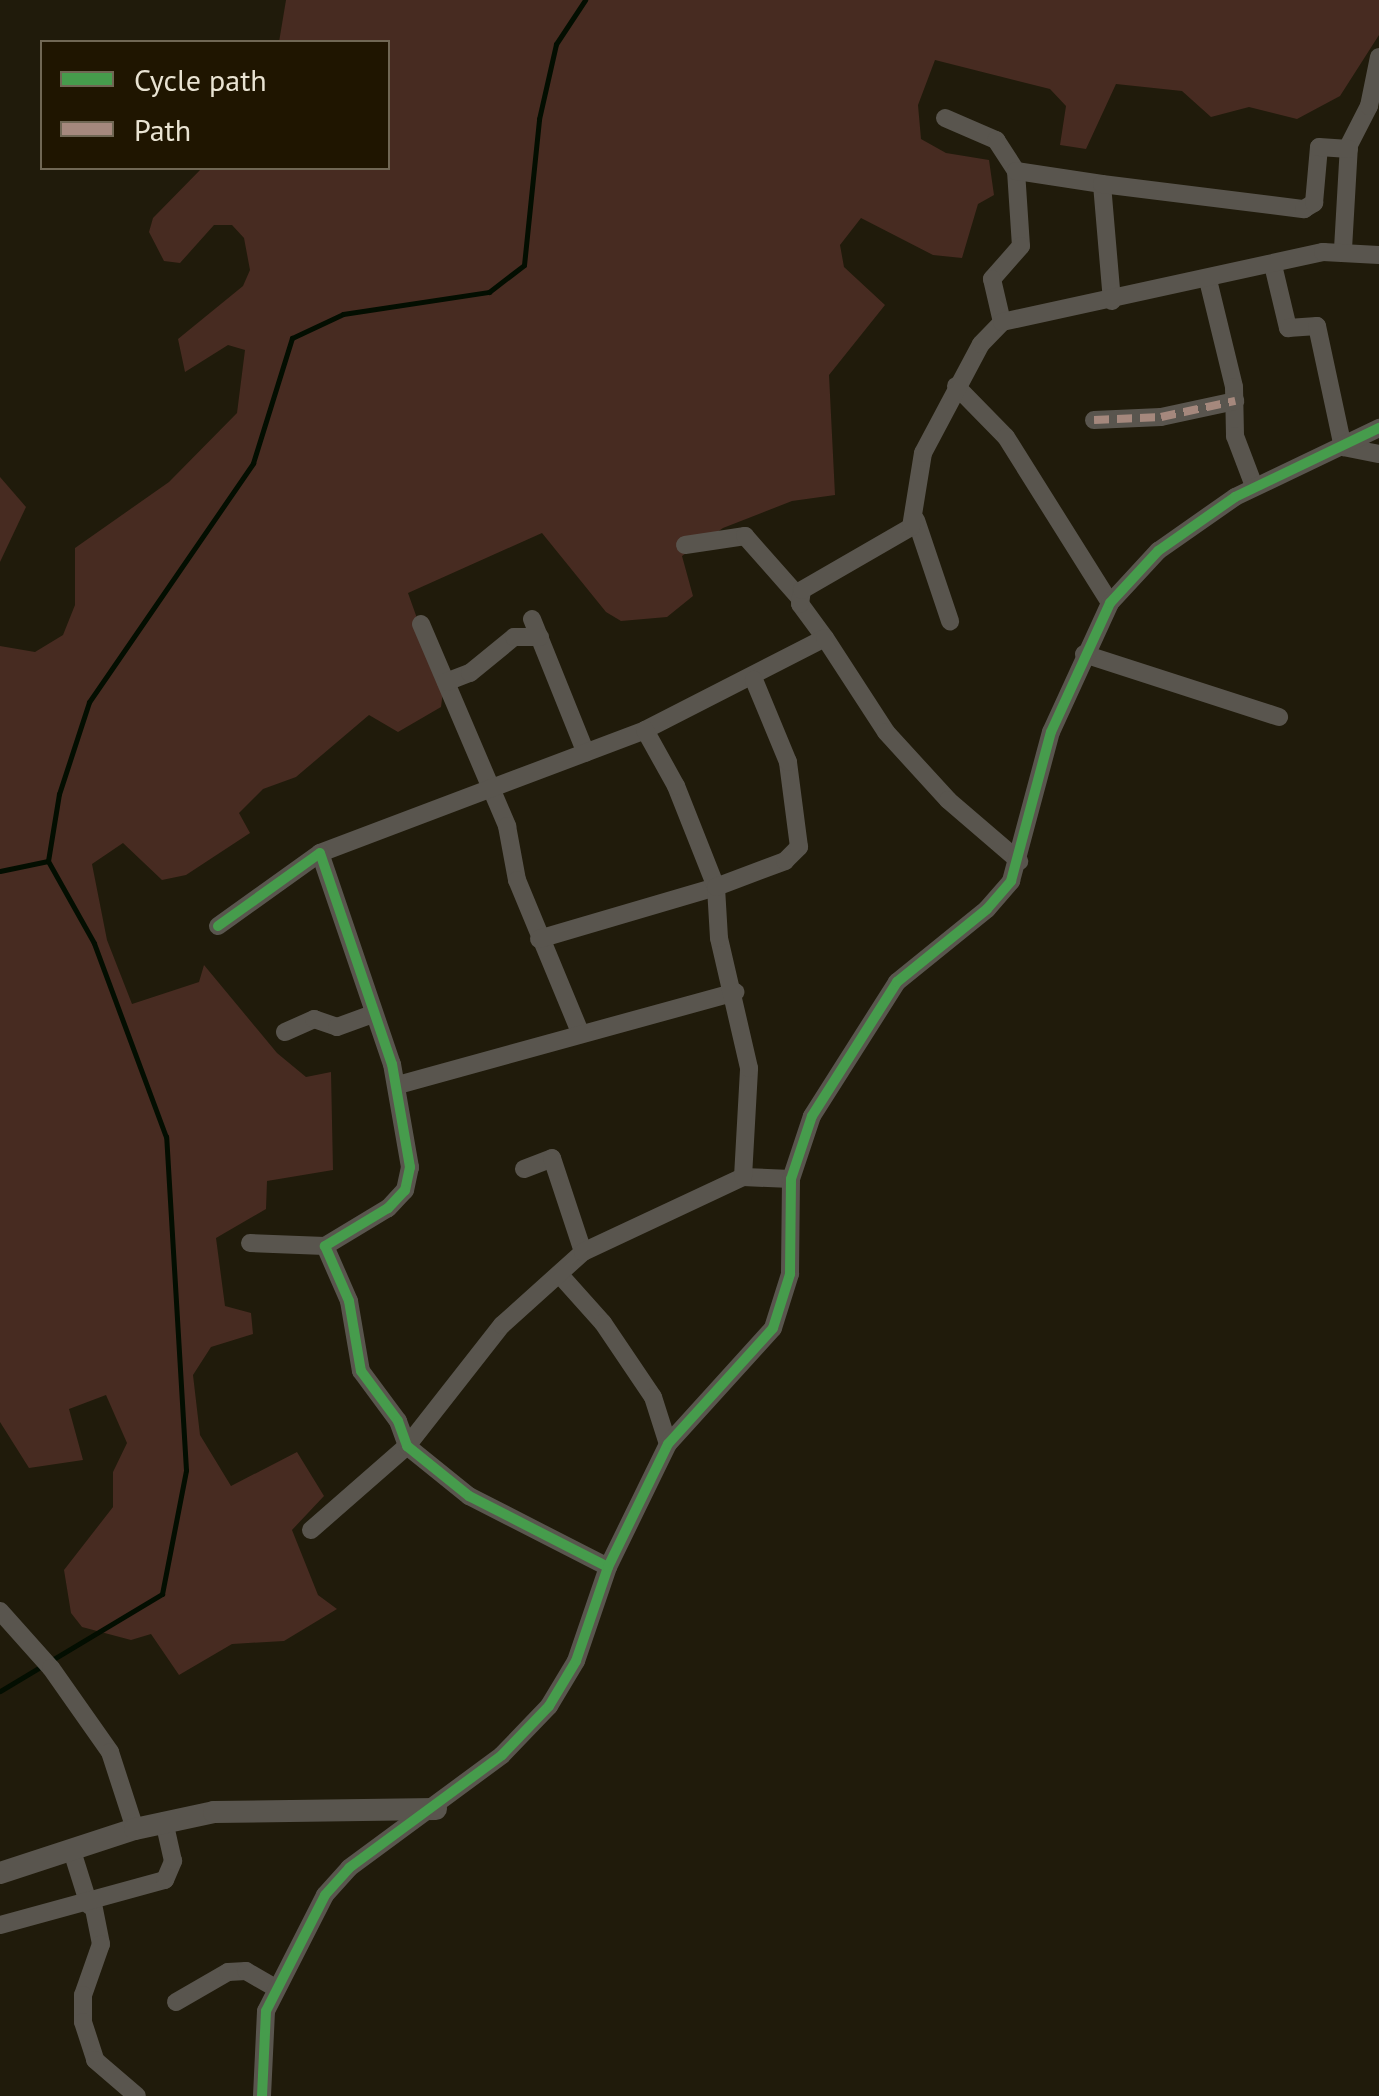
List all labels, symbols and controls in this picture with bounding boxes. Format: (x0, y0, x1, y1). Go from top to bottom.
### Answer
legend (40, 40, 390, 170)
text: Cycle path (134, 60, 267, 99)
text: Path (134, 110, 191, 149)

